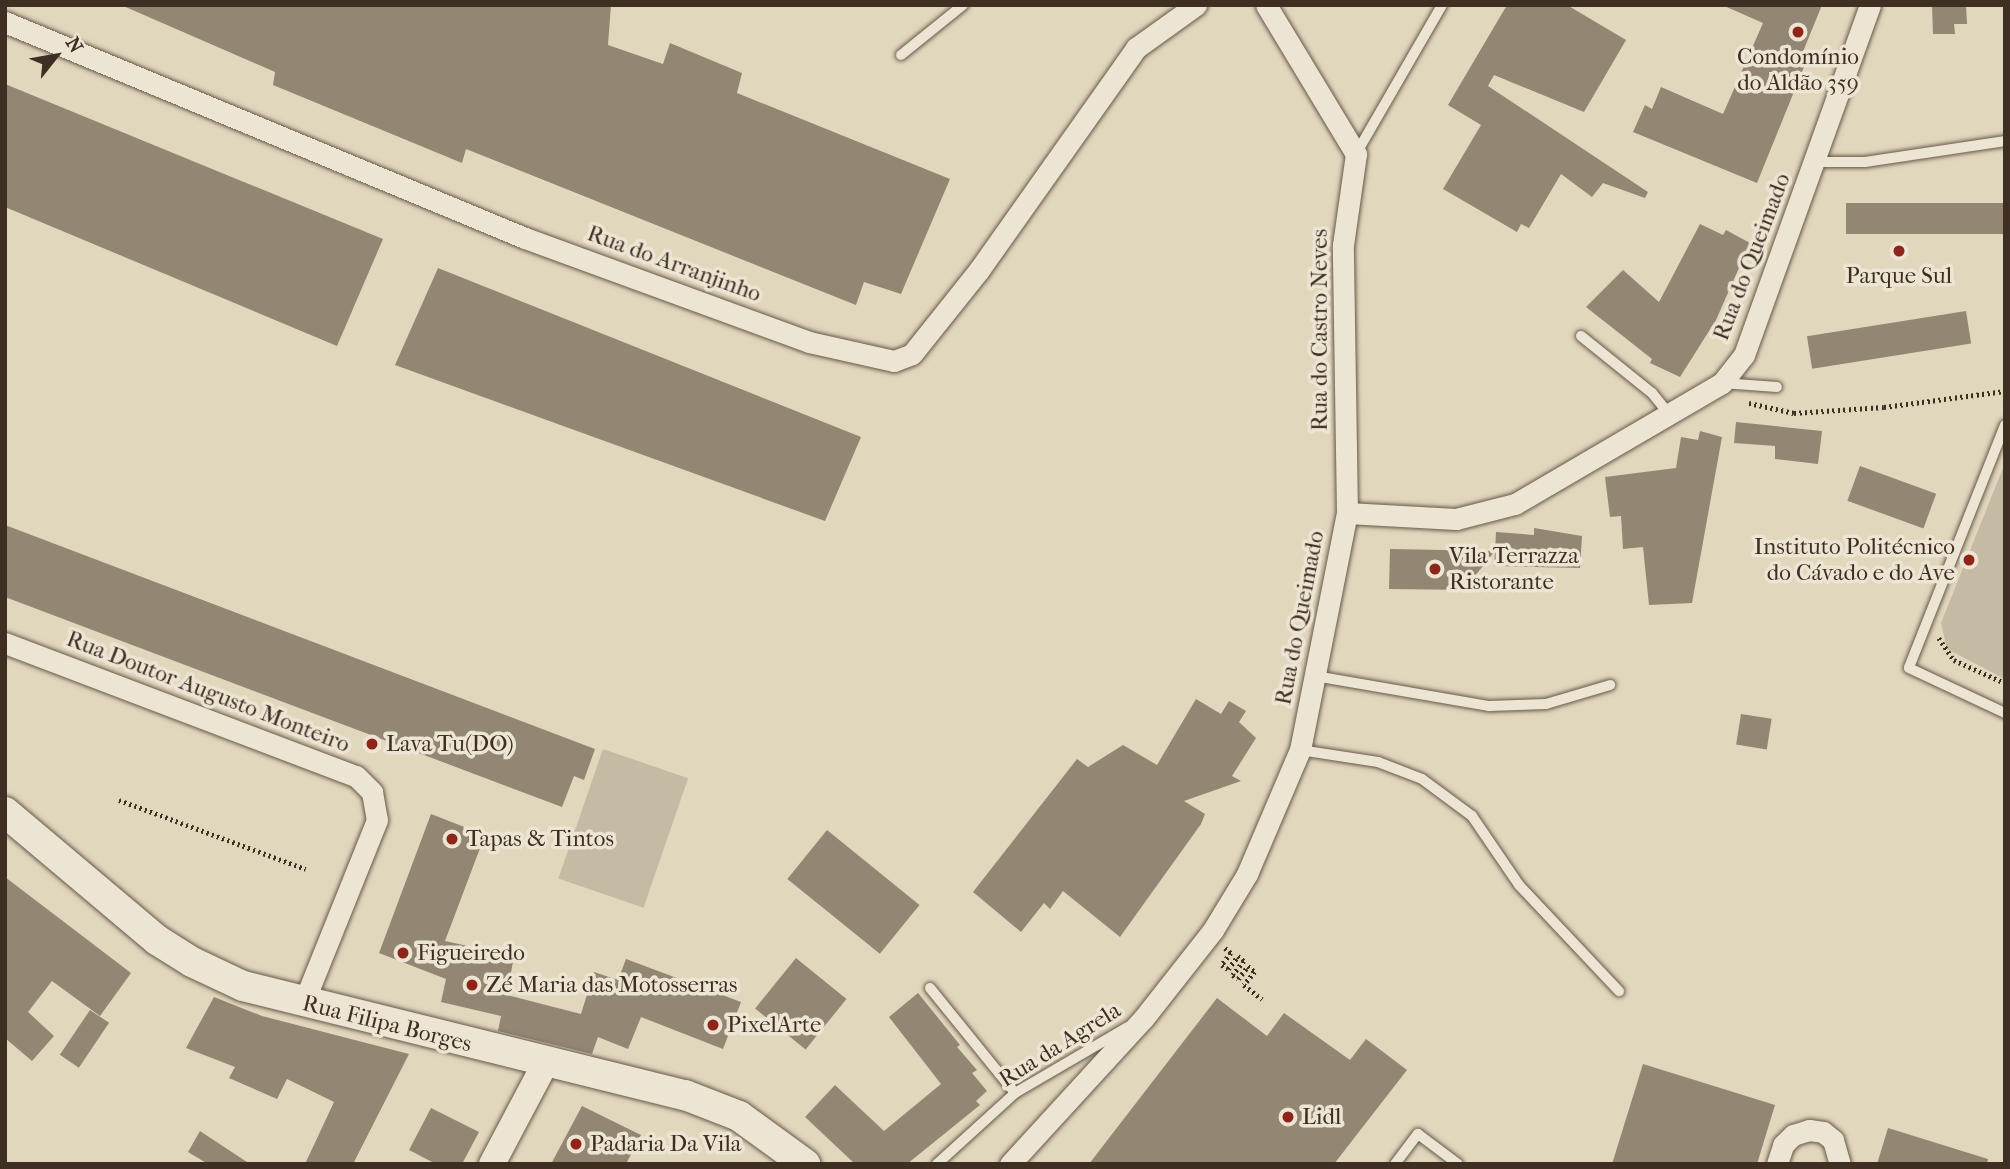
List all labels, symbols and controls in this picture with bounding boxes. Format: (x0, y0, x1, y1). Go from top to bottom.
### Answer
north arrow (21, 21, 91, 91)
marker: Condomínio do Aldão 359 (1790, 24, 1806, 40)
text: N (61, 33, 87, 57)
place label: Condomínio do Aldão 359 (1737, 43, 1859, 97)
street label: Rua do Queimado (1707, 170, 1797, 344)
street label: Rua do Arranjinho (583, 220, 765, 308)
street label: Rua do Castro Neves (1306, 229, 1334, 431)
marker: Parque Sul (1891, 243, 1907, 259)
place label: Parque Sul (1846, 262, 1952, 290)
street label: Rua do Queimado (1270, 529, 1330, 707)
place label: Instituto Politécnico do Cávado e do Ave (1754, 533, 1955, 587)
place label: Vila Terrazza Ristorante (1449, 542, 1579, 596)
marker: Instituto Politécnico do Cávado e do Ave (1961, 552, 1977, 568)
marker: Vila Terrazza Ristorante (1427, 561, 1443, 577)
street label: Rua Doutor Augusto Monteiro (63, 625, 353, 759)
place label: Lava Tu(DO) (386, 730, 514, 758)
marker: Lava Tu(DO) (364, 736, 380, 752)
place label: Tapas & Tintos (466, 825, 614, 853)
marker: Tapas & Tintos (444, 831, 460, 847)
place label: Figueiredo (417, 939, 525, 967)
marker: Figueiredo (395, 945, 411, 961)
place label: Zé Maria das Motosserras (486, 971, 738, 999)
marker: Zé Maria das Motosserras (464, 977, 480, 993)
street label: Rua Filipa Borges (299, 990, 475, 1058)
street label: Rua da Agrela (994, 997, 1126, 1093)
place label: PixelArte (727, 1011, 821, 1039)
marker: PixelArte (705, 1017, 721, 1033)
place label: Lidl (1302, 1103, 1341, 1131)
marker: Lidl (1280, 1109, 1296, 1125)
place label: Padaria Da Vila (590, 1130, 741, 1158)
marker: Padaria Da Vila (568, 1136, 584, 1152)

